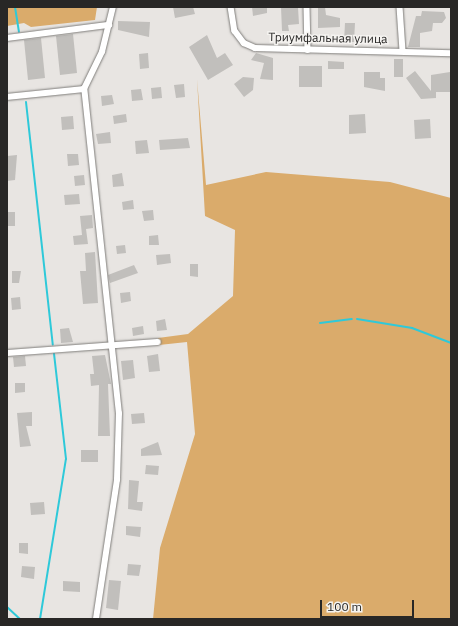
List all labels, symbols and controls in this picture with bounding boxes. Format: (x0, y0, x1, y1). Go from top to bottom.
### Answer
street label: Триумфальная улица (268, 30, 388, 46)
scale bar (322, 592, 416, 618)
text: 100 m (327, 599, 362, 614)

